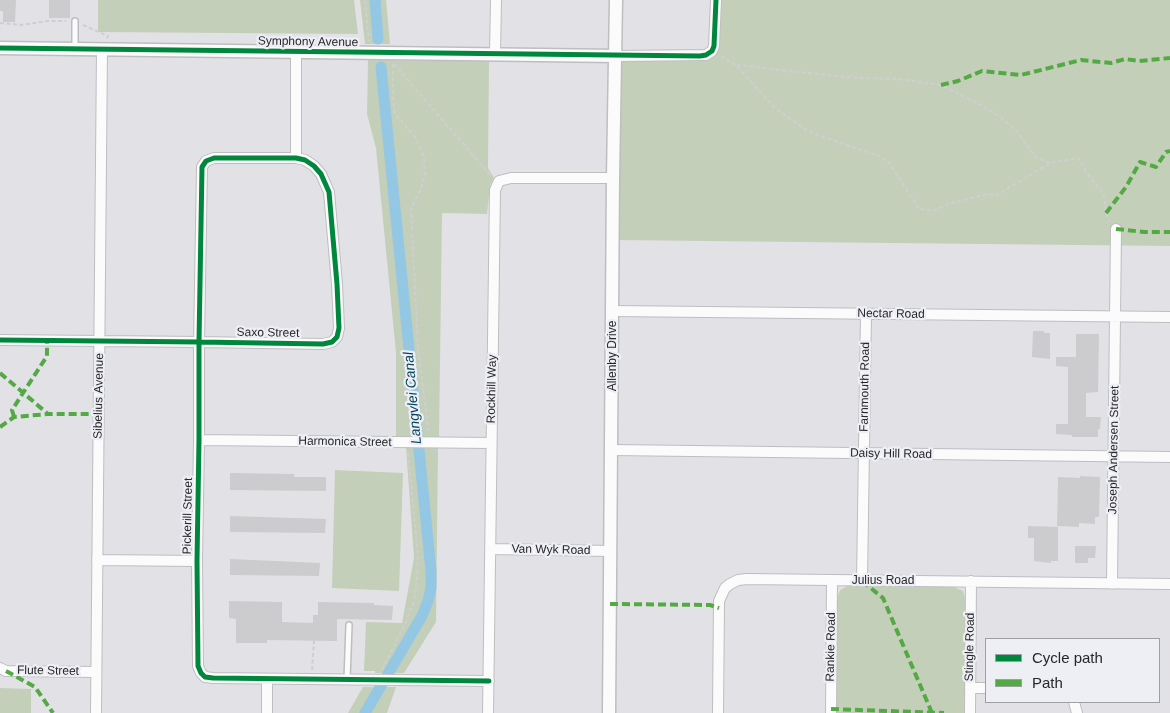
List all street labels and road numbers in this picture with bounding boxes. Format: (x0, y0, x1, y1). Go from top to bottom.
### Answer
street label: Symphony Avenue (258, 34, 358, 50)
street label: Nectar Road (857, 306, 925, 322)
street label: Allenby Drive (606, 321, 620, 391)
street label: Saxo Street (237, 325, 299, 341)
street label: Farnmouth Road (857, 342, 873, 432)
street label: Sibelius Avenue (91, 353, 107, 439)
street label: Rockhill Way (484, 354, 500, 424)
street label: Joseph Andersen Street (1106, 386, 1122, 514)
street label: Harmonica Street (298, 434, 392, 450)
street label: Daisy Hill Road (850, 446, 932, 462)
street label: Pickerill Street (180, 478, 196, 554)
street label: Van Wyk Road (511, 542, 591, 558)
street label: Julius Road (852, 574, 914, 588)
street label: Rankie Road (823, 612, 839, 682)
street label: Stingle Road (962, 613, 978, 681)
street label: Flute Street (17, 663, 79, 679)

